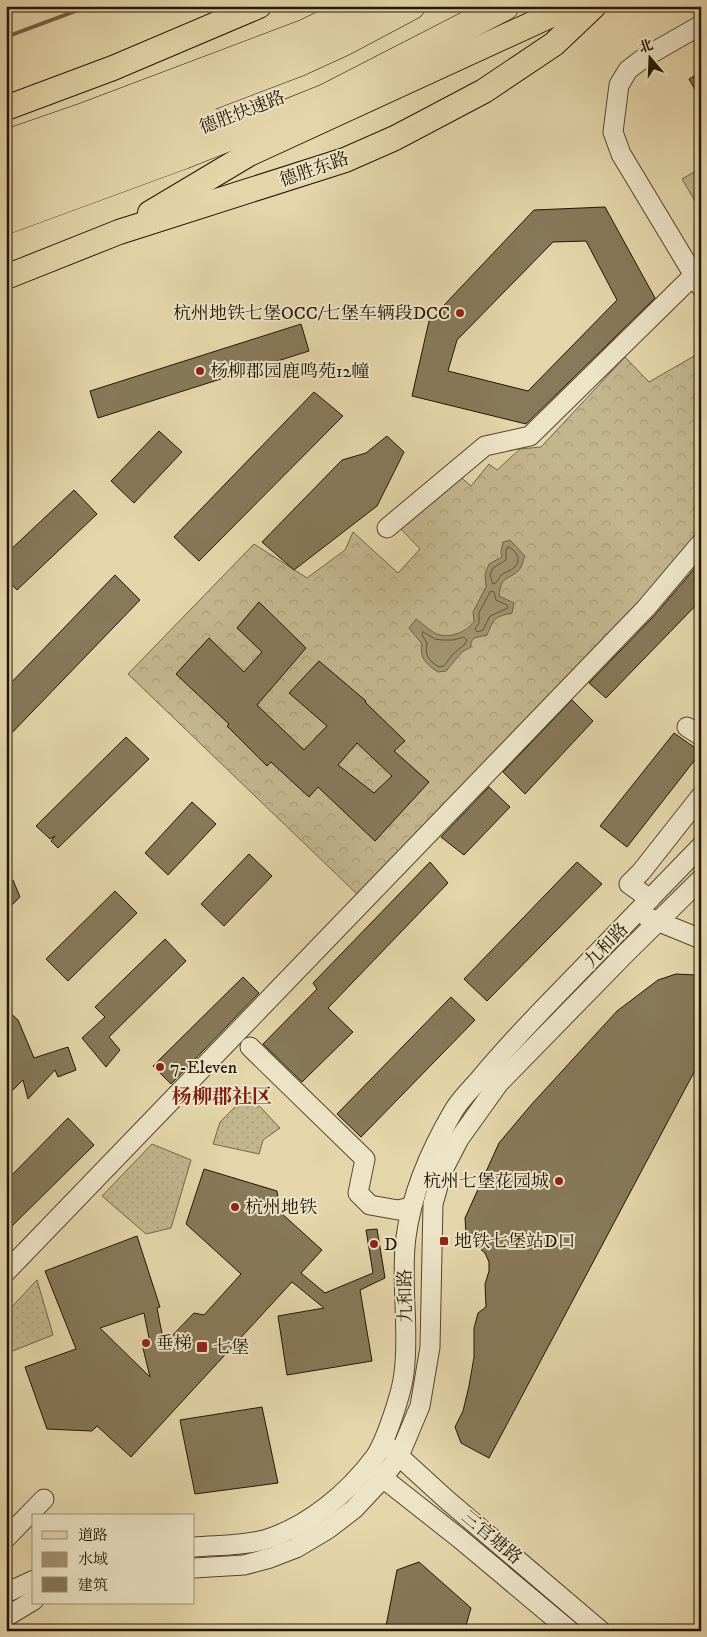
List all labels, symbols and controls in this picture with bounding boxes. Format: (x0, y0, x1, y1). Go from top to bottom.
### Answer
north arrow (624, 32, 674, 82)
text: 北 (637, 36, 656, 57)
street label: 德胜快速路 (196, 87, 288, 139)
street label: 德胜东路 (277, 148, 352, 192)
place label: 杭州地铁七堡OCC/七堡车辆段DCC (173, 303, 450, 325)
marker: 杭州地铁七堡OCC/七堡车辆段DCC (454, 307, 466, 319)
place label: 杨柳郡园鹿鸣苑12幢 (210, 361, 369, 383)
marker: 杨柳郡园鹿鸣苑12幢 (194, 365, 206, 377)
street label: 九和路 (580, 919, 633, 973)
place label: 7-Eleven (170, 1057, 238, 1079)
marker: 7-Eleven (154, 1061, 166, 1073)
district label: 杨柳郡社区 (172, 1085, 272, 1110)
place label: 杭州七堡花园城 (423, 1171, 549, 1193)
marker: 杭州七堡花园城 (553, 1175, 565, 1187)
place label: 杭州地铁 (245, 1197, 317, 1219)
marker: 杭州地铁 (229, 1201, 241, 1213)
place label: 地铁七堡站D口 (454, 1231, 575, 1253)
place label: D (384, 1234, 397, 1256)
marker: 地铁七堡站D口 (438, 1235, 450, 1247)
marker: D (368, 1238, 380, 1250)
street label: 九和路 (395, 1269, 417, 1323)
place label: 垂梯 (156, 1333, 192, 1355)
marker: 垂梯 (140, 1337, 152, 1349)
place label: 七堡 (213, 1337, 249, 1359)
marker: 七堡 (195, 1340, 209, 1354)
street label: 三官塘路 (457, 1506, 526, 1569)
legend (32, 1514, 195, 1604)
text: 道路 (78, 1526, 108, 1545)
text: 水域 (78, 1550, 108, 1569)
text: 建筑 (78, 1576, 108, 1595)

